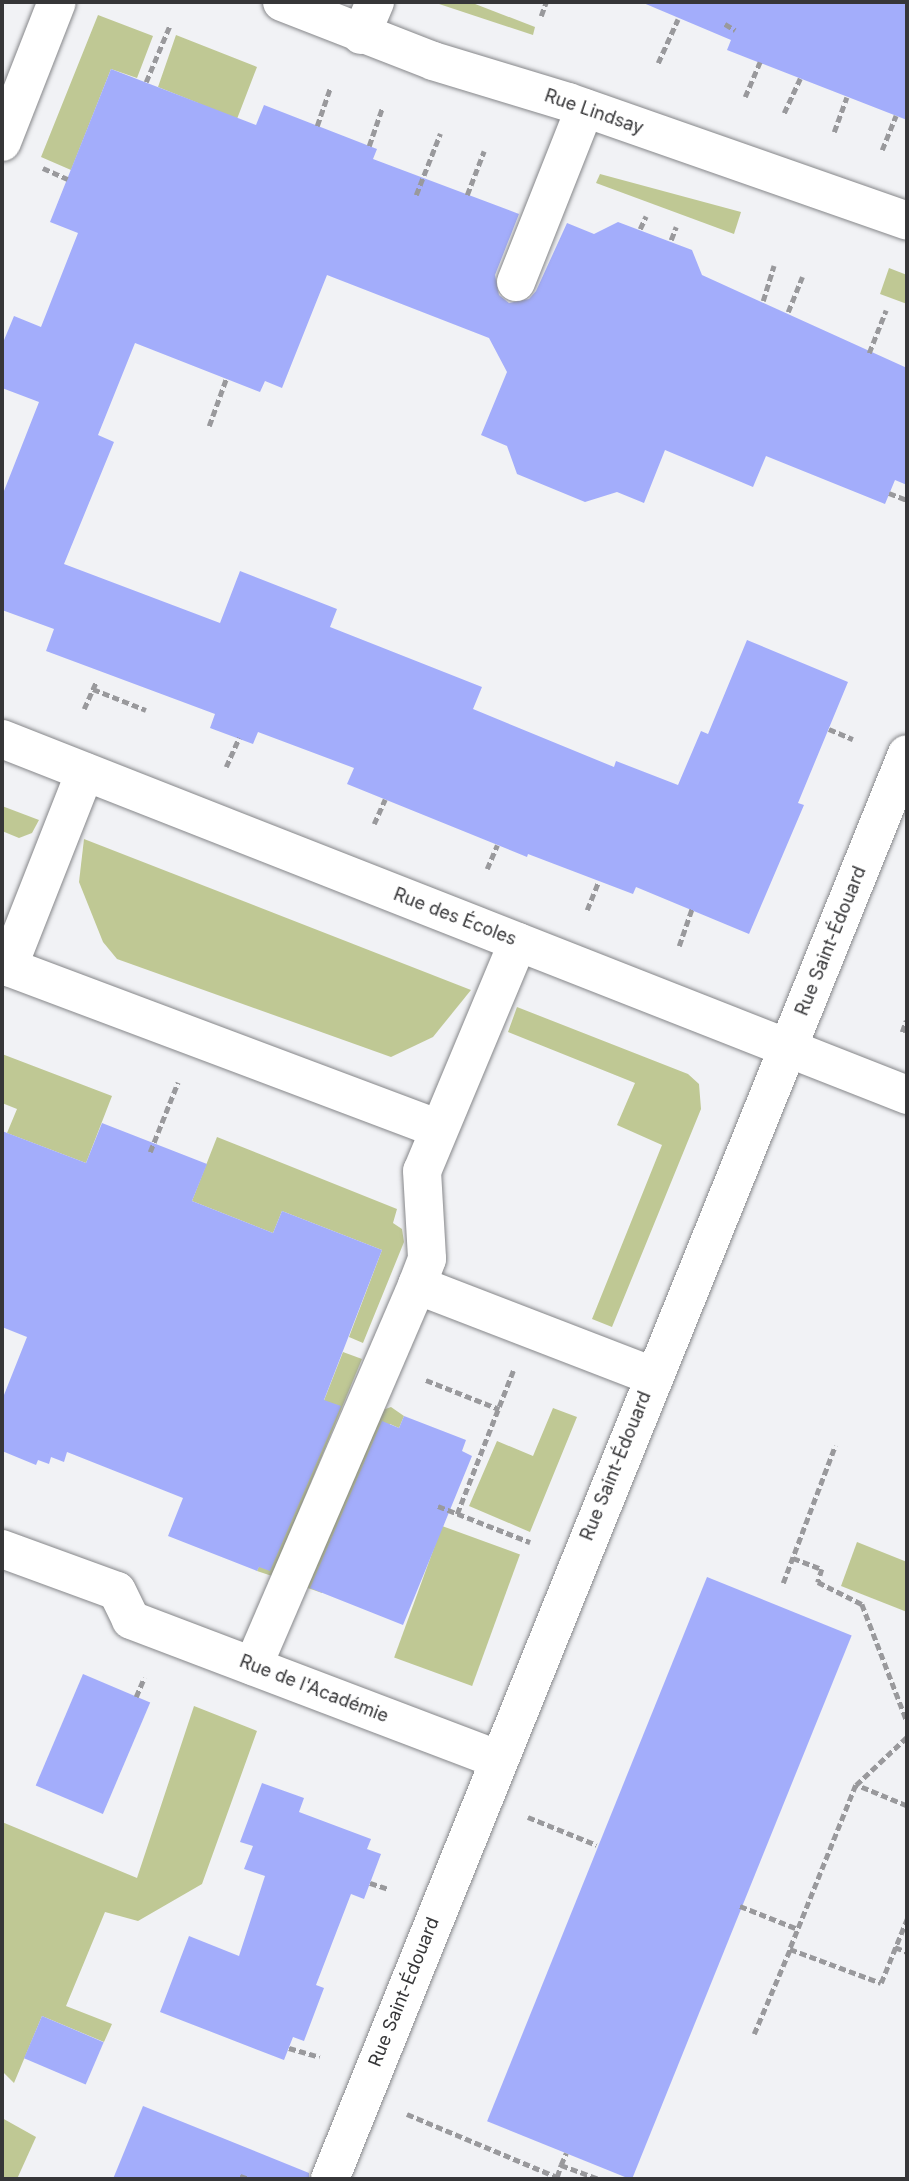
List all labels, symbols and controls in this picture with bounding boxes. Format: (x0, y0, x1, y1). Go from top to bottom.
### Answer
street label: Rue Lindsay (542, 85, 646, 139)
street label: Rue Saint-Édouard (791, 863, 871, 1019)
street label: Rue des Écoles (390, 884, 520, 950)
street label: Rue Saint-Édouard (576, 1388, 656, 1544)
street label: Rue de l'Académie (236, 1651, 392, 1727)
street label: Rue Saint-Édouard (364, 1914, 444, 2070)

